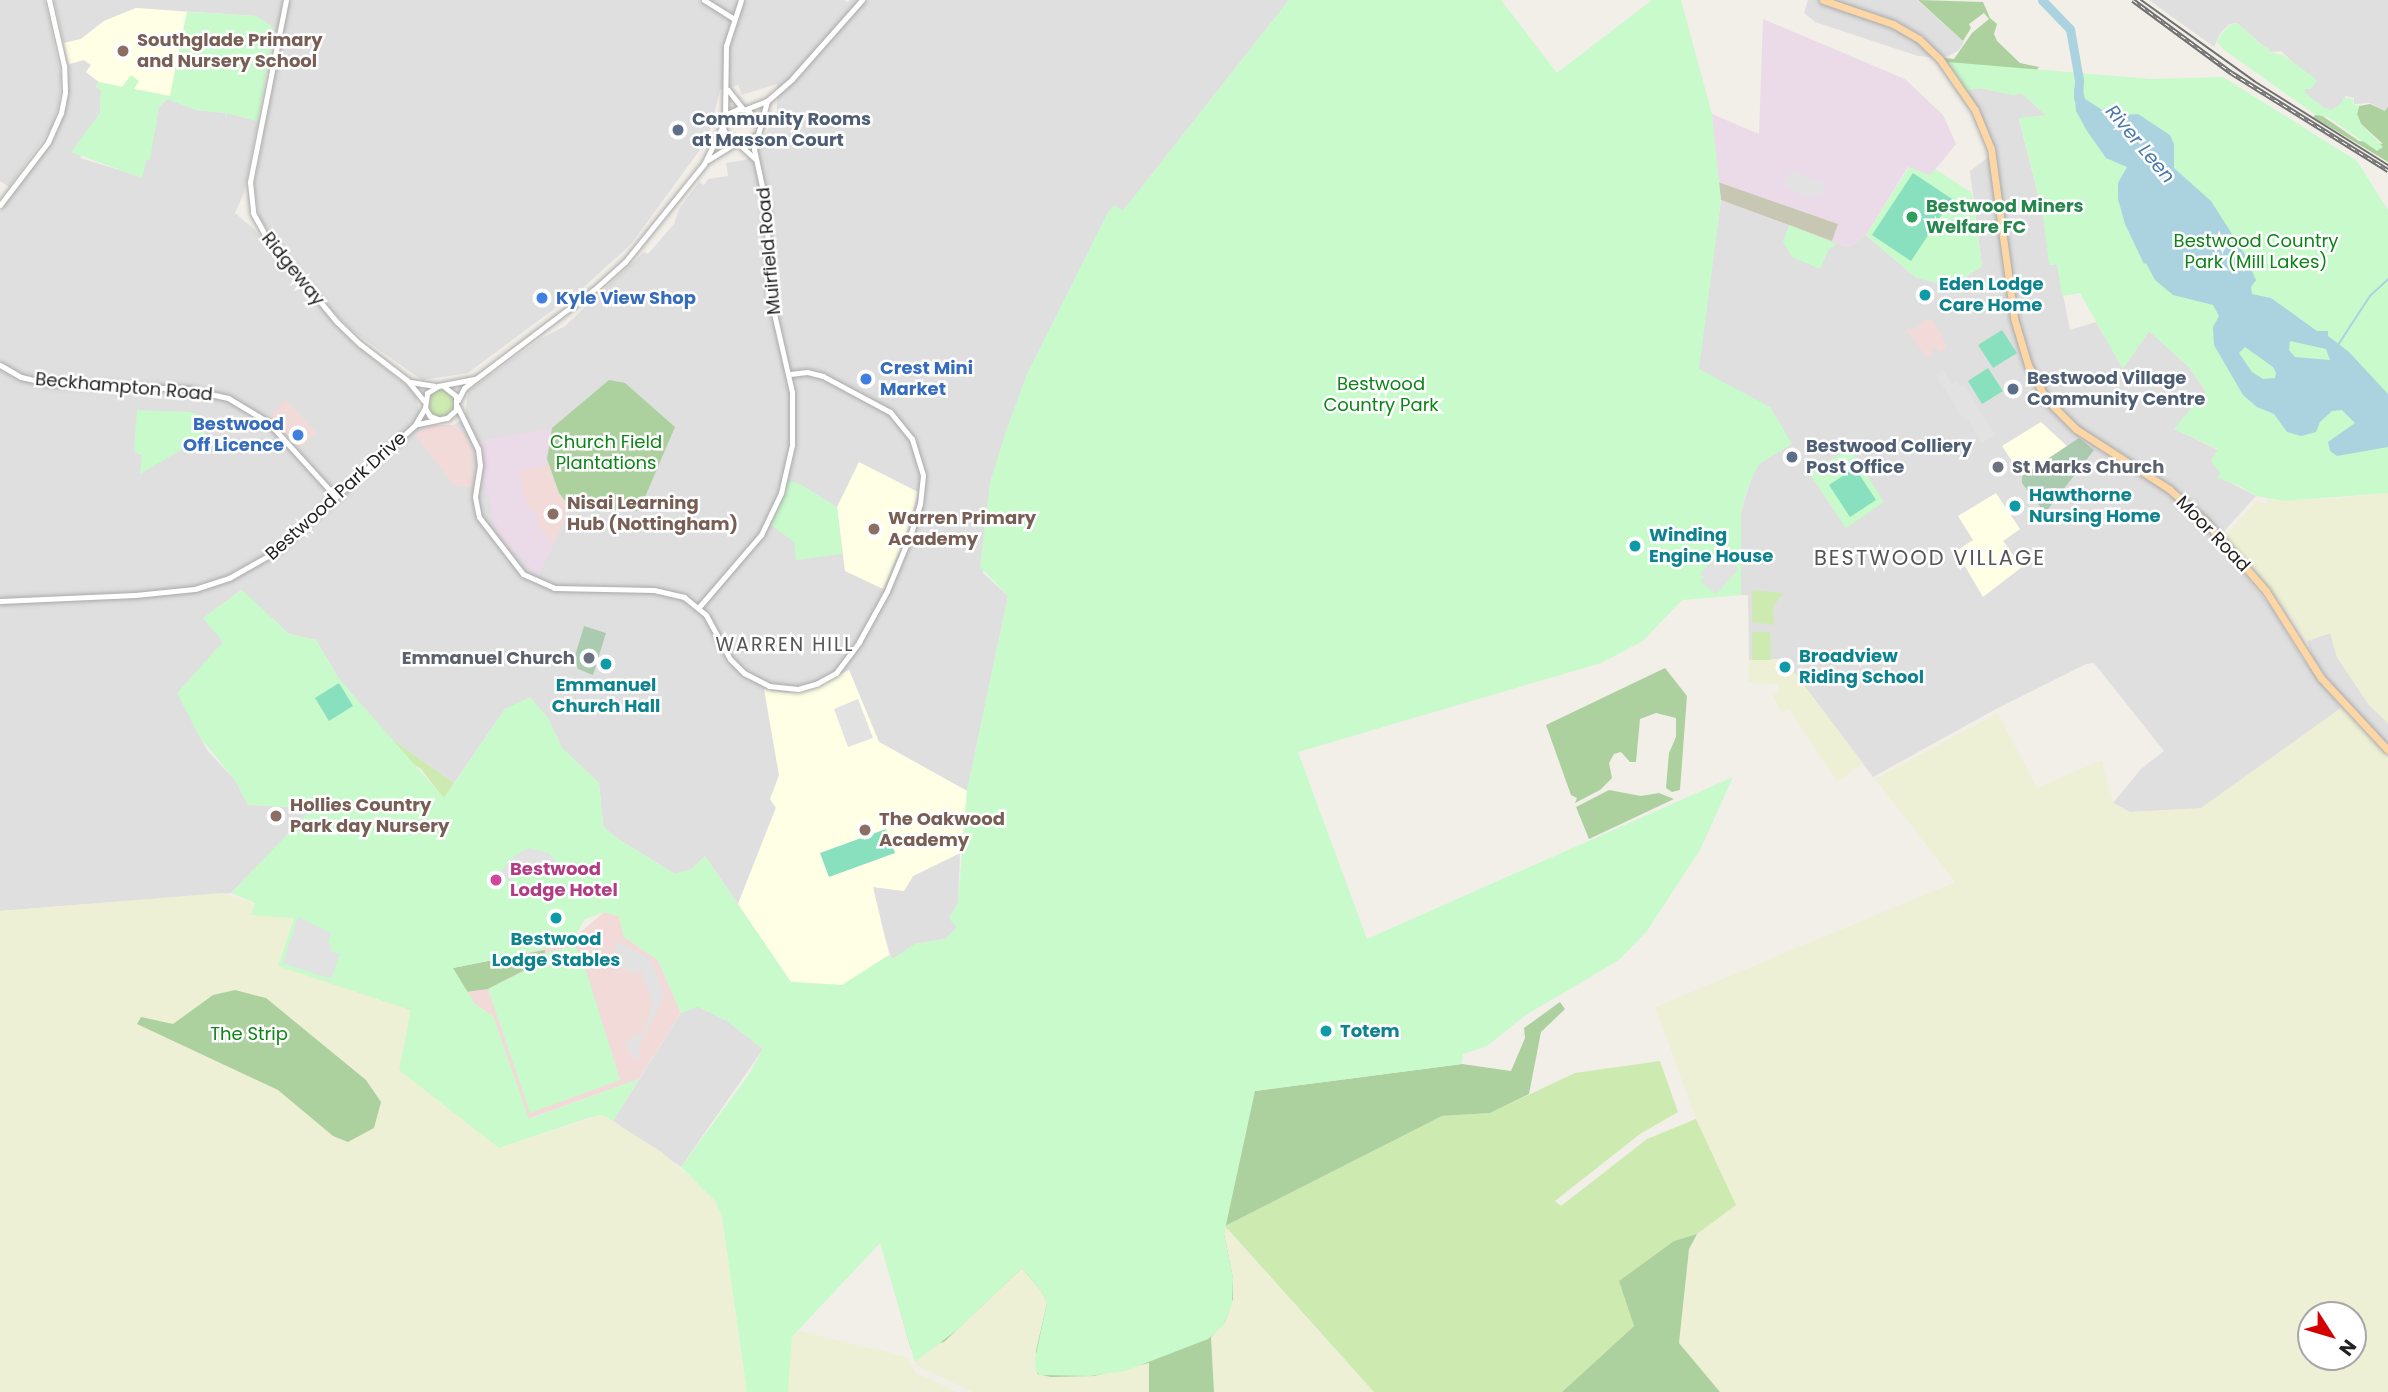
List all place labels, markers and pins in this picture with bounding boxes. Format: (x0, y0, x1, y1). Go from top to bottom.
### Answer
place label: Southglade Primary and Nursery School (137, 30, 323, 72)
marker: Southglade Primary and Nursery School (115, 43, 131, 59)
place label: Community Rooms at Masson Court (692, 109, 871, 152)
marker: Community Rooms at Masson Court (670, 122, 686, 138)
place label: Bestwood Miners Welfare FC (1926, 196, 2084, 238)
marker: Bestwood Miners Welfare FC (1904, 209, 1920, 225)
place label: Eden Lodge Care Home (1939, 274, 2044, 316)
place label: Kyle View Shop (556, 287, 696, 309)
marker: Eden Lodge Care Home (1917, 287, 1933, 303)
marker: Kyle View Shop (534, 290, 550, 306)
place label: Crest Mini Market (880, 358, 973, 400)
place label: Bestwood Village Community Centre (2027, 368, 2205, 410)
marker: Crest Mini Market (858, 371, 874, 387)
marker: Bestwood Village Community Centre (2005, 381, 2021, 397)
place label: Bestwood Off Licence (183, 414, 284, 457)
marker: Bestwood Off Licence (290, 427, 306, 443)
place label: Bestwood Colliery Post Office (1806, 436, 1972, 478)
marker: Bestwood Colliery Post Office (1784, 449, 1800, 465)
place label: St Marks Church (2012, 456, 2164, 478)
marker: St Marks Church (1990, 459, 2006, 475)
place label: Hawthorne Nursing Home (2029, 485, 2161, 528)
place label: Nisai Learning Hub (Nottingham) (567, 493, 738, 536)
marker: Hawthorne Nursing Home (2007, 498, 2023, 514)
marker: Nisai Learning Hub (Nottingham) (545, 506, 561, 522)
place label: Warren Primary Academy (888, 508, 1036, 550)
marker: Warren Primary Academy (866, 521, 882, 537)
place label: Winding Engine House (1649, 525, 1773, 568)
marker: Winding Engine House (1627, 538, 1643, 554)
place label: Broadview Riding School (1799, 646, 1924, 688)
place label: Emmanuel Church (402, 647, 575, 669)
marker: Emmanuel Church (581, 650, 597, 666)
marker: Emmanuel Church Hall (598, 656, 614, 672)
marker: Broadview Riding School (1777, 659, 1793, 675)
place label: Emmanuel Church Hall (552, 675, 660, 718)
place label: Hollies Country Park day Nursery (290, 795, 449, 838)
marker: Hollies Country Park day Nursery (268, 808, 284, 824)
place label: The Oakwood Academy (879, 809, 1005, 852)
marker: The Oakwood Academy (857, 822, 873, 838)
place label: Bestwood Lodge Hotel (510, 859, 618, 902)
marker: Bestwood Lodge Hotel (488, 872, 504, 888)
marker: Bestwood Lodge Stables (548, 910, 564, 926)
place label: Bestwood Lodge Stables (492, 929, 620, 972)
place label: Totem (1340, 1020, 1400, 1042)
marker: Totem (1318, 1023, 1334, 1039)

